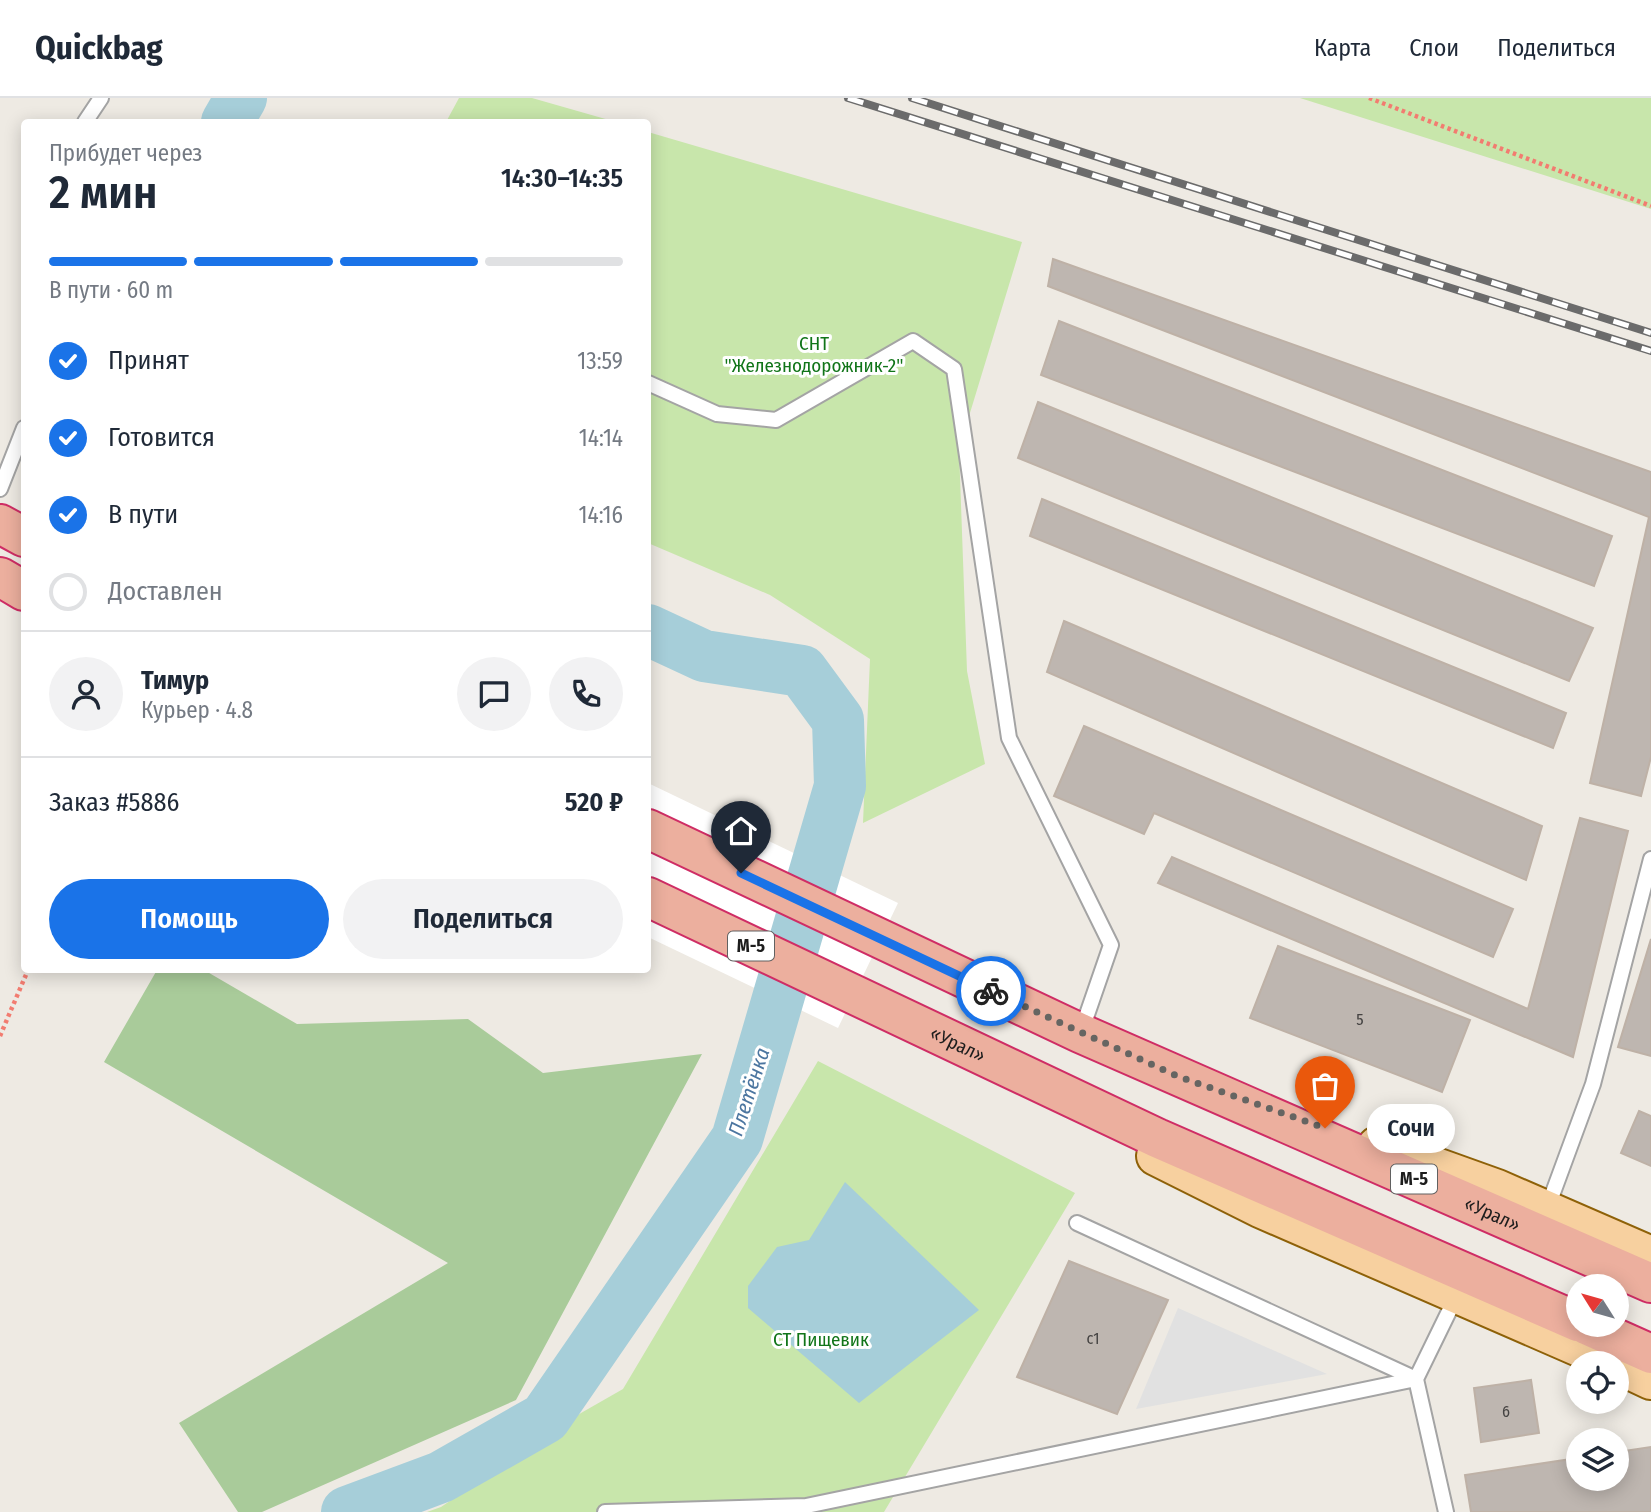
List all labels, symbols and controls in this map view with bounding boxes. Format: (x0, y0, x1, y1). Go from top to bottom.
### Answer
text: Quickbag (35, 28, 163, 68)
text: Карта (1314, 34, 1371, 62)
text: Слои (1409, 34, 1459, 62)
text: Поделиться (1497, 34, 1616, 62)
text: Прибудет через (49, 139, 202, 167)
text: 14:30–14:35 (501, 163, 623, 194)
text: 2 мин (49, 165, 157, 220)
text: В пути · 60 m (49, 276, 173, 304)
park label: СНТ "Железнодорожник-2" (725, 332, 903, 377)
icon: check (49, 342, 87, 380)
text: Принят (108, 345, 189, 376)
text: 13:59 (577, 347, 623, 375)
icon: check (49, 419, 87, 457)
text: Готовится (108, 422, 215, 453)
text: 14:14 (579, 424, 623, 452)
icon: check (49, 496, 87, 534)
text: В пути (108, 499, 178, 530)
text: 14:16 (579, 501, 623, 529)
text: Доставлен (108, 576, 223, 607)
button: person (49, 657, 123, 731)
button: chat (457, 657, 531, 731)
button: phone (549, 657, 623, 731)
text: Тимур (141, 665, 209, 696)
text: Курьер · 4.8 (141, 696, 253, 724)
text: Заказ #5886 (49, 787, 179, 818)
text: 520 ₽ (565, 787, 623, 818)
pin (711, 801, 771, 873)
icon: home (722, 812, 760, 850)
button: Помощь (49, 879, 329, 959)
button: Поделиться (343, 879, 623, 959)
road number: М-5 (728, 932, 774, 960)
courier (956, 956, 1026, 1026)
icon: bike (972, 972, 1010, 1010)
house number: 5 (1356, 1010, 1364, 1029)
street label: «Урал» (926, 1021, 989, 1067)
water label: Плетёнка (723, 1045, 775, 1139)
pin (1295, 1056, 1355, 1128)
icon: bag (1306, 1067, 1344, 1105)
callout: Сочи (1367, 1104, 1454, 1152)
text: Сочи (1387, 1114, 1435, 1142)
road number: М-5 (1391, 1164, 1437, 1194)
street label: «Урал» (1461, 1192, 1524, 1236)
north arrow (1566, 1274, 1629, 1337)
map controls (1566, 1274, 1629, 1491)
park label: СТ Пищевик (773, 1328, 869, 1351)
house number: с1 (1087, 1329, 1099, 1348)
button: locate (1566, 1351, 1629, 1414)
house number: 6 (1502, 1402, 1510, 1421)
button: layers (1566, 1428, 1629, 1491)

